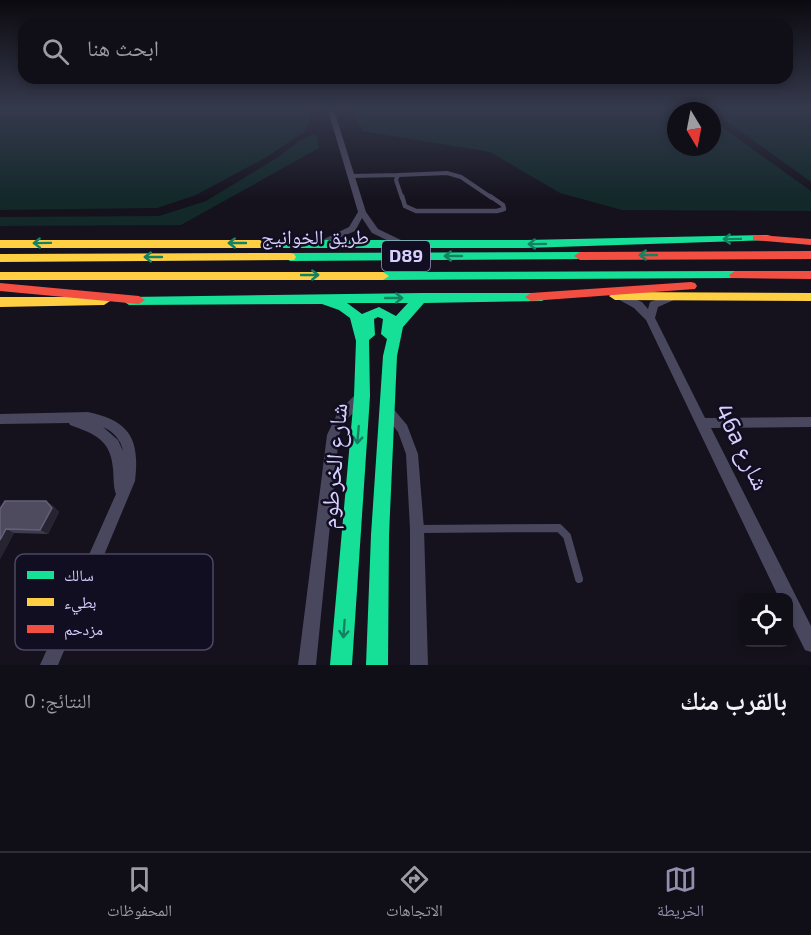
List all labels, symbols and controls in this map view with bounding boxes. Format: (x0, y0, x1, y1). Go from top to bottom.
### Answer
search box (18, 18, 793, 84)
text: ابحث هنا (87, 34, 159, 60)
icon: search (39, 35, 72, 68)
north arrow (667, 102, 721, 156)
street label: طريق الخوانيج (261, 224, 369, 250)
one-way arrow (722, 233, 742, 245)
one-way arrow (32, 237, 52, 249)
one-way arrow (227, 237, 247, 249)
one-way arrow (527, 238, 547, 250)
road number: D89 (382, 241, 430, 271)
one-way arrow (638, 249, 658, 261)
one-way arrow (443, 250, 463, 262)
one-way arrow (143, 251, 163, 263)
one-way arrow (300, 269, 320, 281)
one-way arrow (384, 292, 404, 304)
street label: 46a شارع (708, 398, 777, 495)
street label: شارع الخرطوم (313, 402, 355, 530)
one-way arrow (352, 424, 363, 444)
legend (15, 554, 213, 650)
text: سالك (64, 565, 94, 584)
text: بطيء (64, 592, 96, 615)
map controls (739, 593, 793, 647)
button: locate (739, 593, 793, 647)
text: مزدحم (64, 619, 103, 640)
one-way arrow (338, 619, 349, 638)
text: بالقرب منك (680, 684, 787, 715)
text: النتائج: 0 (24, 688, 91, 712)
tab: المحفوظات (107, 863, 172, 926)
tab: الاتجاهات (386, 863, 443, 926)
tab: الخريطة (657, 863, 704, 926)

